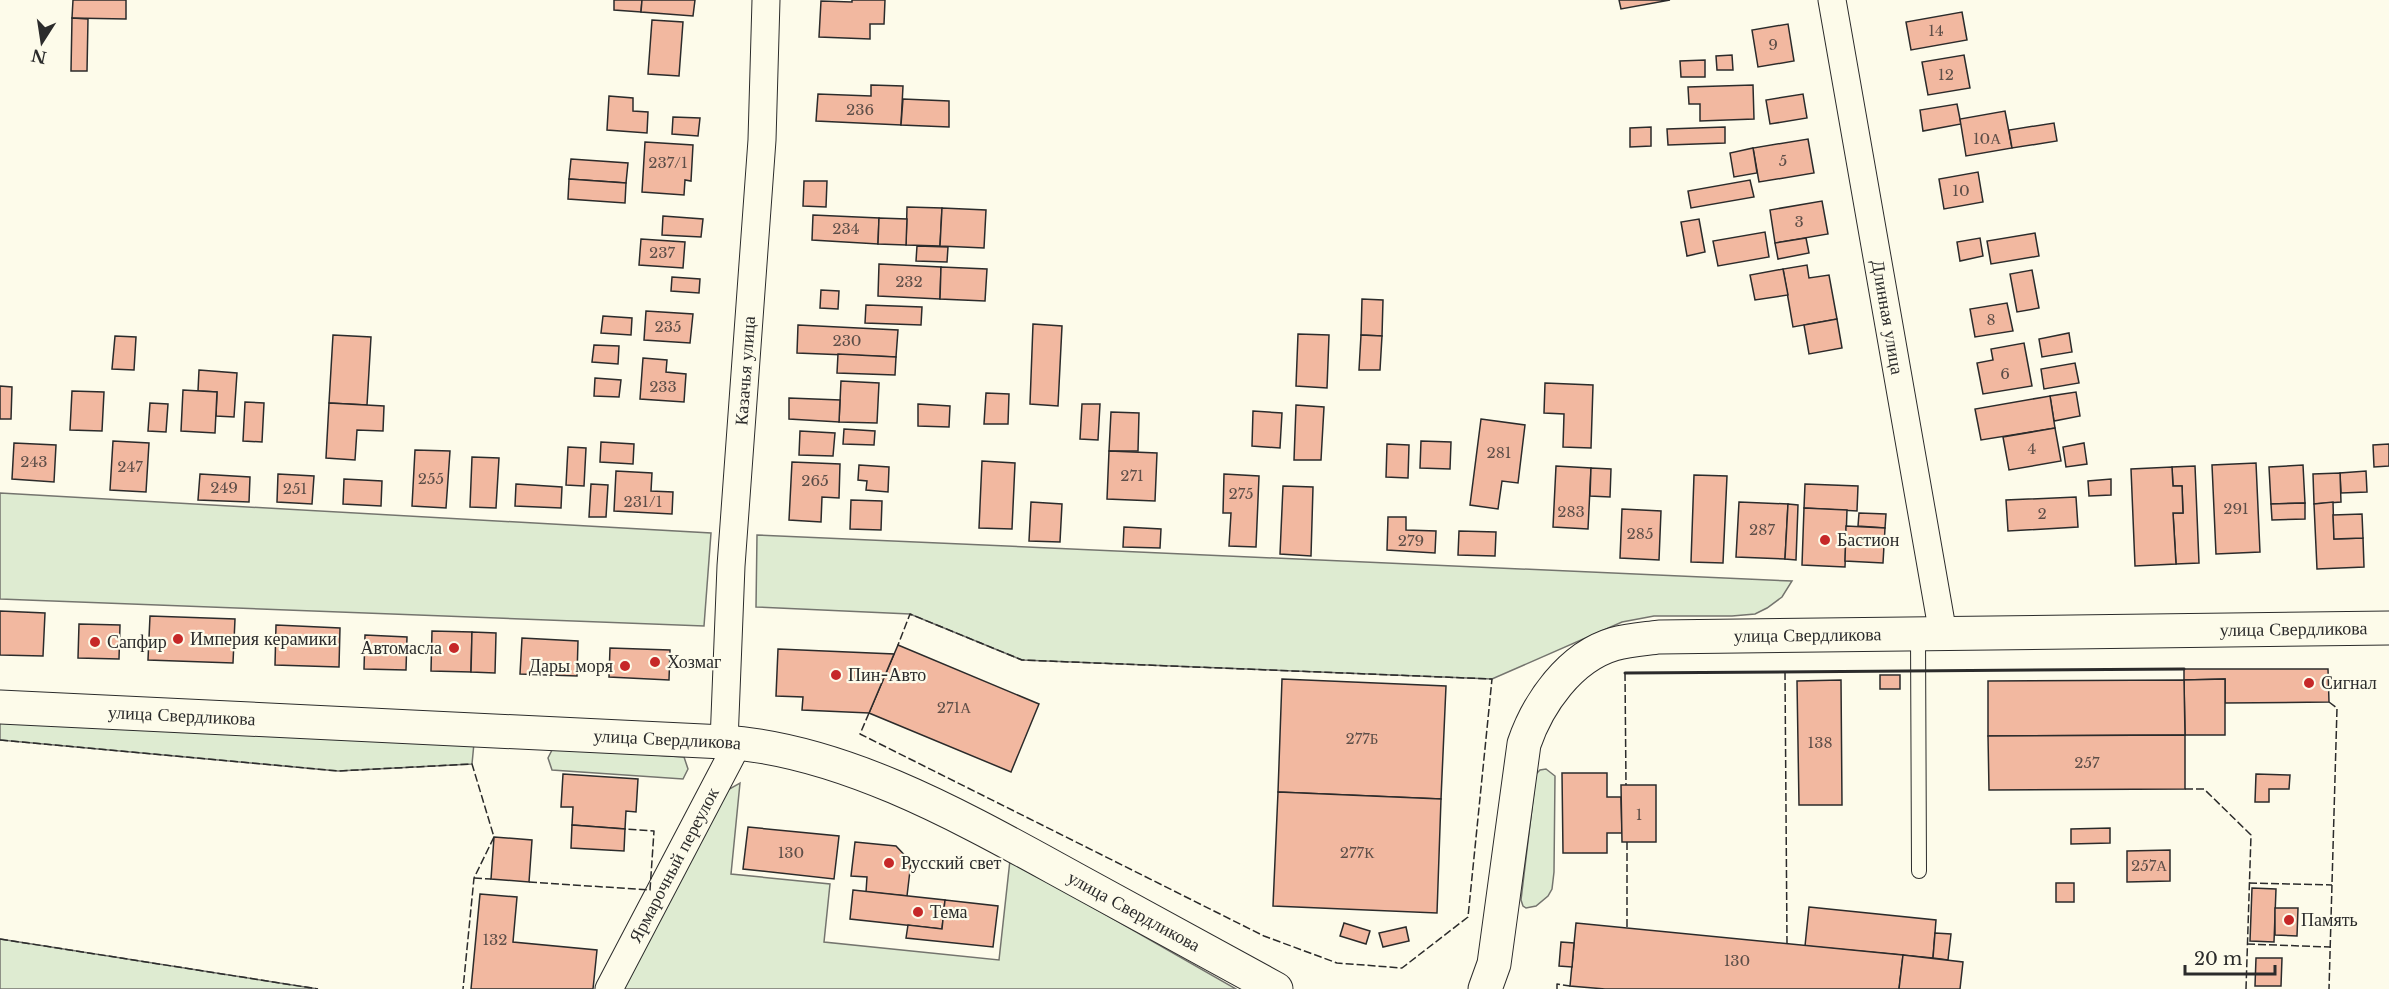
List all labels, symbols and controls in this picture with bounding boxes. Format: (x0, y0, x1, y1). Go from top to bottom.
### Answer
north arrow (12, 12, 72, 72)
house number: 14 (1928, 21, 1944, 40)
house number: 9 (1768, 35, 1778, 54)
text: N (29, 45, 48, 68)
house number: 12 (1938, 65, 1954, 84)
house number: 236 (846, 100, 874, 119)
house number: 10А (1973, 129, 2001, 148)
house number: 5 (1779, 151, 1787, 170)
house number: 237/1 (648, 153, 688, 172)
house number: 10 (1952, 181, 1970, 200)
house number: 3 (1794, 212, 1804, 231)
house number: 234 (832, 219, 860, 238)
house number: 237 (649, 243, 675, 262)
street label: Длинная улица (1867, 258, 1908, 376)
house number: 232 (895, 272, 923, 291)
house number: 8 (1986, 310, 1996, 329)
street label: Казачья улица (730, 315, 760, 426)
house number: 235 (654, 317, 682, 336)
house number: 230 (832, 331, 862, 350)
house number: 6 (2000, 364, 2010, 383)
house number: 233 (649, 377, 677, 396)
house number: 4 (2028, 439, 2036, 458)
house number: 281 (1486, 443, 1512, 462)
house number: 243 (20, 452, 48, 471)
house number: 247 (117, 457, 143, 476)
house number: 271 (1120, 466, 1144, 485)
house number: 255 (418, 469, 444, 488)
house number: 265 (801, 471, 829, 490)
house number: 249 (210, 478, 238, 497)
house number: 251 (283, 479, 307, 498)
house number: 275 (1228, 484, 1254, 503)
house number: 231/1 (624, 492, 662, 511)
house number: 291 (2223, 499, 2249, 518)
house number: 283 (1557, 502, 1585, 521)
house number: 2 (2037, 504, 2047, 523)
house number: 287 (1749, 520, 1775, 539)
house number: 285 (1627, 524, 1653, 543)
place label: Бастион (1837, 529, 1900, 551)
house number: 279 (1398, 531, 1424, 550)
marker: Бастион (1818, 533, 1832, 547)
street label: улица Свердликова (2219, 617, 2367, 641)
street label: улица Свердликова (1733, 623, 1882, 647)
place label: Империя керамики (190, 628, 337, 650)
place label: Сапфир (107, 631, 167, 653)
marker: Империя керамики (171, 632, 185, 646)
marker: Сапфир (88, 635, 102, 649)
place label: Автомасла (360, 637, 442, 659)
marker: Автомасла (447, 641, 461, 655)
place label: Хозмаг (667, 651, 721, 673)
place label: Дары моря (529, 655, 613, 677)
marker: Хозмаг (648, 655, 662, 669)
marker: Дары моря (618, 659, 632, 673)
place label: Пин-Авто (848, 664, 926, 686)
marker: Пин-Авто (829, 668, 843, 682)
place label: Сигнал (2321, 672, 2377, 694)
marker: Сигнал (2302, 676, 2316, 690)
house number: 271А (937, 698, 971, 717)
street label: улица Свердликова (107, 701, 256, 730)
street label: улица Свердликова (593, 725, 742, 754)
house number: 277Б (1346, 729, 1378, 748)
house number: 138 (1807, 733, 1833, 752)
house number: 257 (2074, 753, 2100, 772)
street label: Ярмарочный переулок (624, 783, 724, 946)
house number: 1 (1636, 805, 1642, 824)
house number: 130 (778, 843, 804, 862)
house number: 277К (1340, 843, 1375, 862)
place label: Русский свет (901, 852, 1002, 874)
marker: Русский свет (882, 856, 896, 870)
house number: 257А (2131, 856, 2167, 875)
street label: улица Свердликова (1064, 866, 1204, 957)
place label: Тема (930, 901, 968, 923)
marker: Тема (911, 905, 925, 919)
place label: Память (2301, 909, 2358, 931)
marker: Память (2282, 913, 2296, 927)
house number: 132 (482, 930, 508, 949)
scale bar (2185, 938, 2275, 976)
text: 20 m (2194, 948, 2242, 970)
house number: 130 (1724, 951, 1750, 970)

